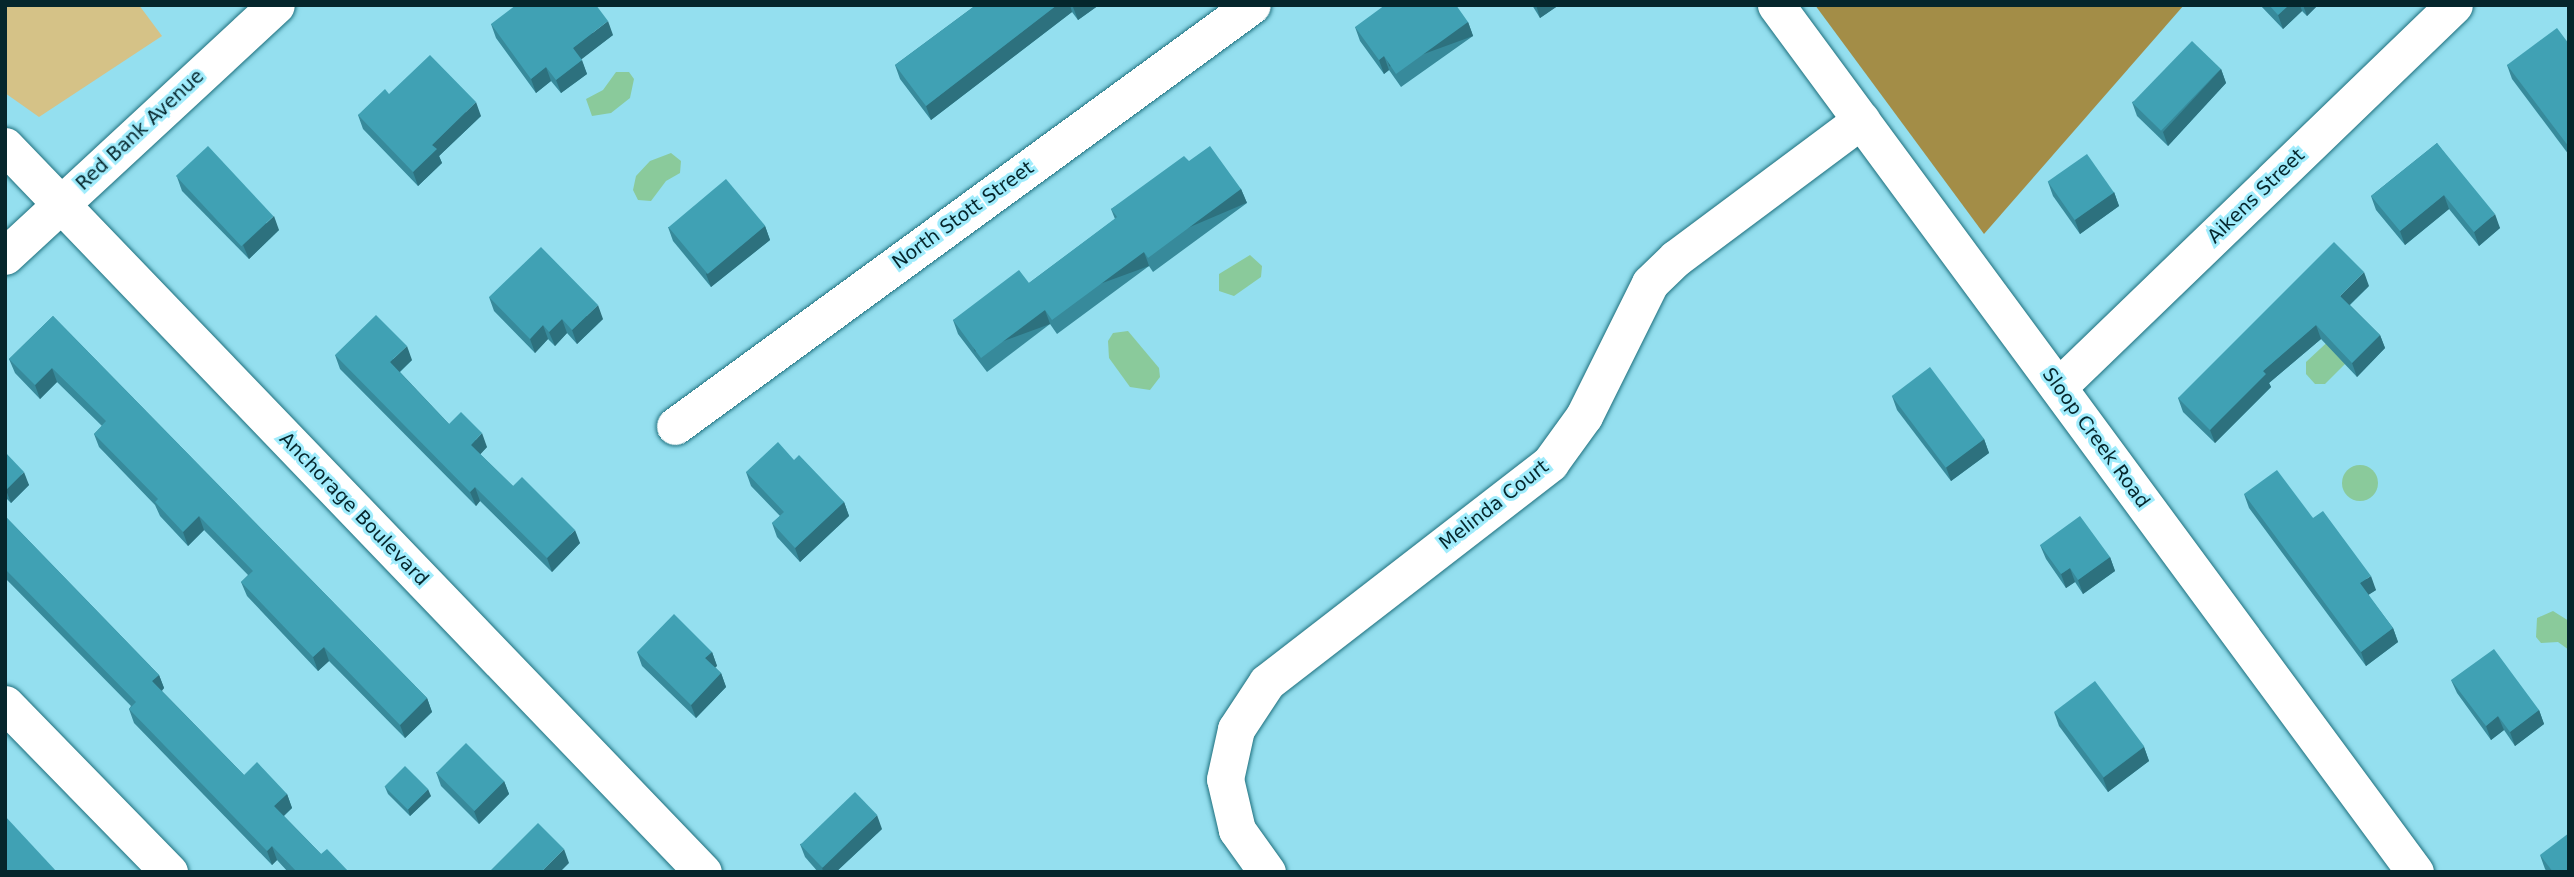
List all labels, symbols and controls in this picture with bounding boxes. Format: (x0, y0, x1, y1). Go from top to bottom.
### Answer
street label: Red Bank Avenue (71, 65, 209, 195)
street label: Aikens Street (2203, 144, 2309, 248)
street label: North Stott Street (888, 156, 1038, 274)
street label: Sloop Creek Road (2038, 364, 2154, 512)
street label: Anchorage Boulevard (275, 428, 433, 590)
street label: Melinda Court (1435, 455, 1553, 555)

